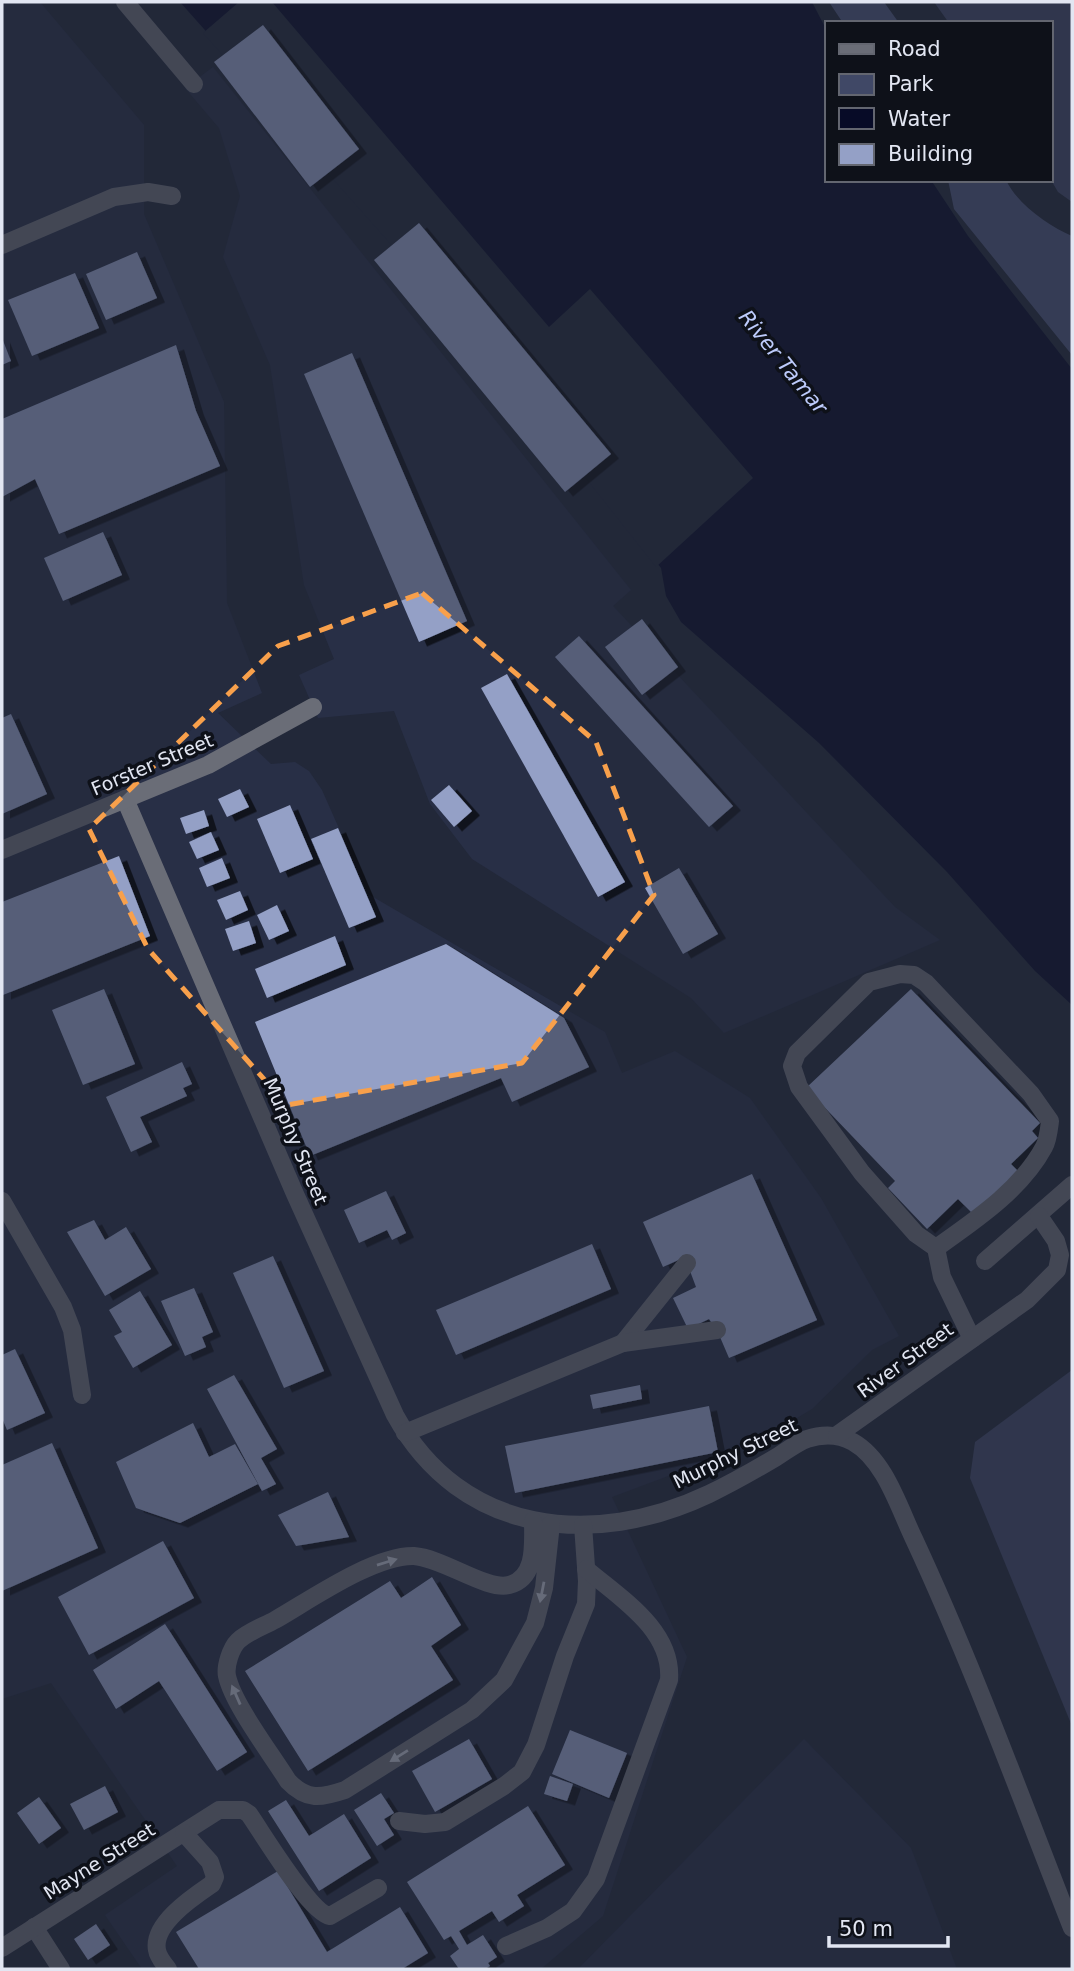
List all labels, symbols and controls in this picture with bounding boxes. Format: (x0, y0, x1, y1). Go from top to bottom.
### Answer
legend (825, 21, 1053, 182)
text: Road (888, 37, 941, 61)
text: Park (888, 72, 934, 96)
text: Water (888, 107, 950, 131)
text: Building (888, 142, 973, 166)
water label: River Tamar (734, 305, 833, 420)
street label: Forster Street (88, 728, 216, 800)
street label: Murphy Street (259, 1074, 333, 1208)
street label: River Street (853, 1318, 957, 1402)
street label: Murphy Street (669, 1413, 801, 1493)
one-way arrow (376, 1557, 397, 1567)
one-way arrow (537, 1581, 548, 1603)
one-way arrow (230, 1685, 242, 1705)
one-way arrow (389, 1750, 408, 1763)
street label: Mayne Street (39, 1818, 159, 1904)
scale bar (829, 1904, 948, 1948)
text: 50 m (839, 1917, 893, 1941)

